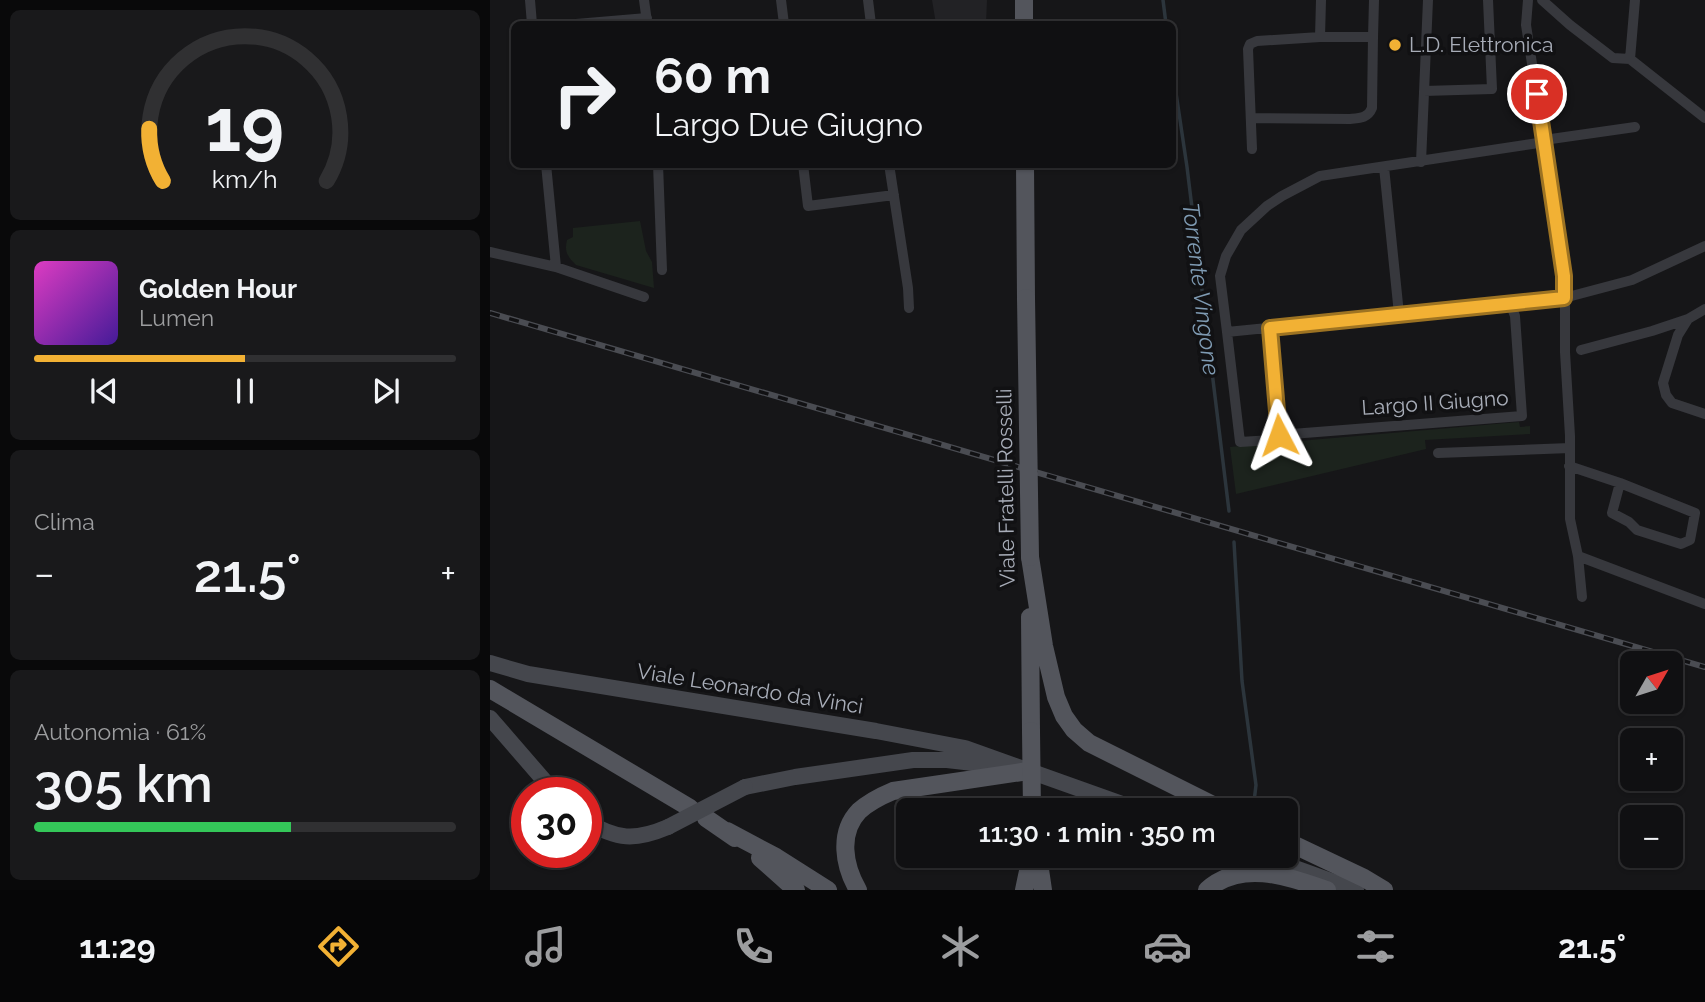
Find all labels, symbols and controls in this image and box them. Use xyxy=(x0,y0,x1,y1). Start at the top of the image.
place label: L.D. Elettronica xyxy=(1409,32,1553,57)
marker: L.D. Elettronica xyxy=(1387,37,1403,53)
text: 60 m xyxy=(654,47,771,104)
icon: right xyxy=(539,49,630,140)
pin xyxy=(1507,64,1567,124)
icon: arrive xyxy=(1518,75,1556,113)
text: 19 xyxy=(206,83,284,168)
text: Largo Due Giugno xyxy=(654,106,923,143)
text: km/h xyxy=(212,164,278,194)
water label: Torrente Vingone xyxy=(1178,201,1225,377)
text: Golden Hour xyxy=(139,274,297,304)
text: Lumen xyxy=(139,304,214,331)
icon: previous xyxy=(85,372,123,410)
icon: pause xyxy=(226,372,264,410)
icon: next xyxy=(367,372,405,410)
street label: Largo II Giugno xyxy=(1361,385,1509,420)
street label: Viale Fratelli Rosselli xyxy=(991,388,1020,588)
position arrow xyxy=(1242,398,1316,472)
text: Clima xyxy=(34,508,95,535)
text: 21.5° xyxy=(194,543,301,604)
text: − xyxy=(34,551,54,596)
text: + xyxy=(440,551,456,596)
north arrow xyxy=(1620,651,1684,714)
map controls xyxy=(1620,651,1683,868)
street label: Viale Leonardo da Vinci xyxy=(635,658,865,719)
text: Autonomia · 61% xyxy=(34,718,206,745)
button: + xyxy=(1620,728,1683,791)
text: 305 km xyxy=(34,753,213,814)
speed limit sign: 30 xyxy=(511,777,602,868)
button: − xyxy=(1620,805,1683,868)
text: 11:30 · 1 min · 350 m xyxy=(979,818,1215,848)
icon: directions xyxy=(314,922,363,971)
icon: music xyxy=(521,922,570,971)
icon: phone xyxy=(729,922,778,971)
icon: climate xyxy=(936,922,985,971)
icon: car xyxy=(1143,922,1192,971)
icon: filters xyxy=(1351,922,1400,971)
text: 11:29 xyxy=(79,928,156,965)
text: 21.5° xyxy=(1558,928,1626,965)

